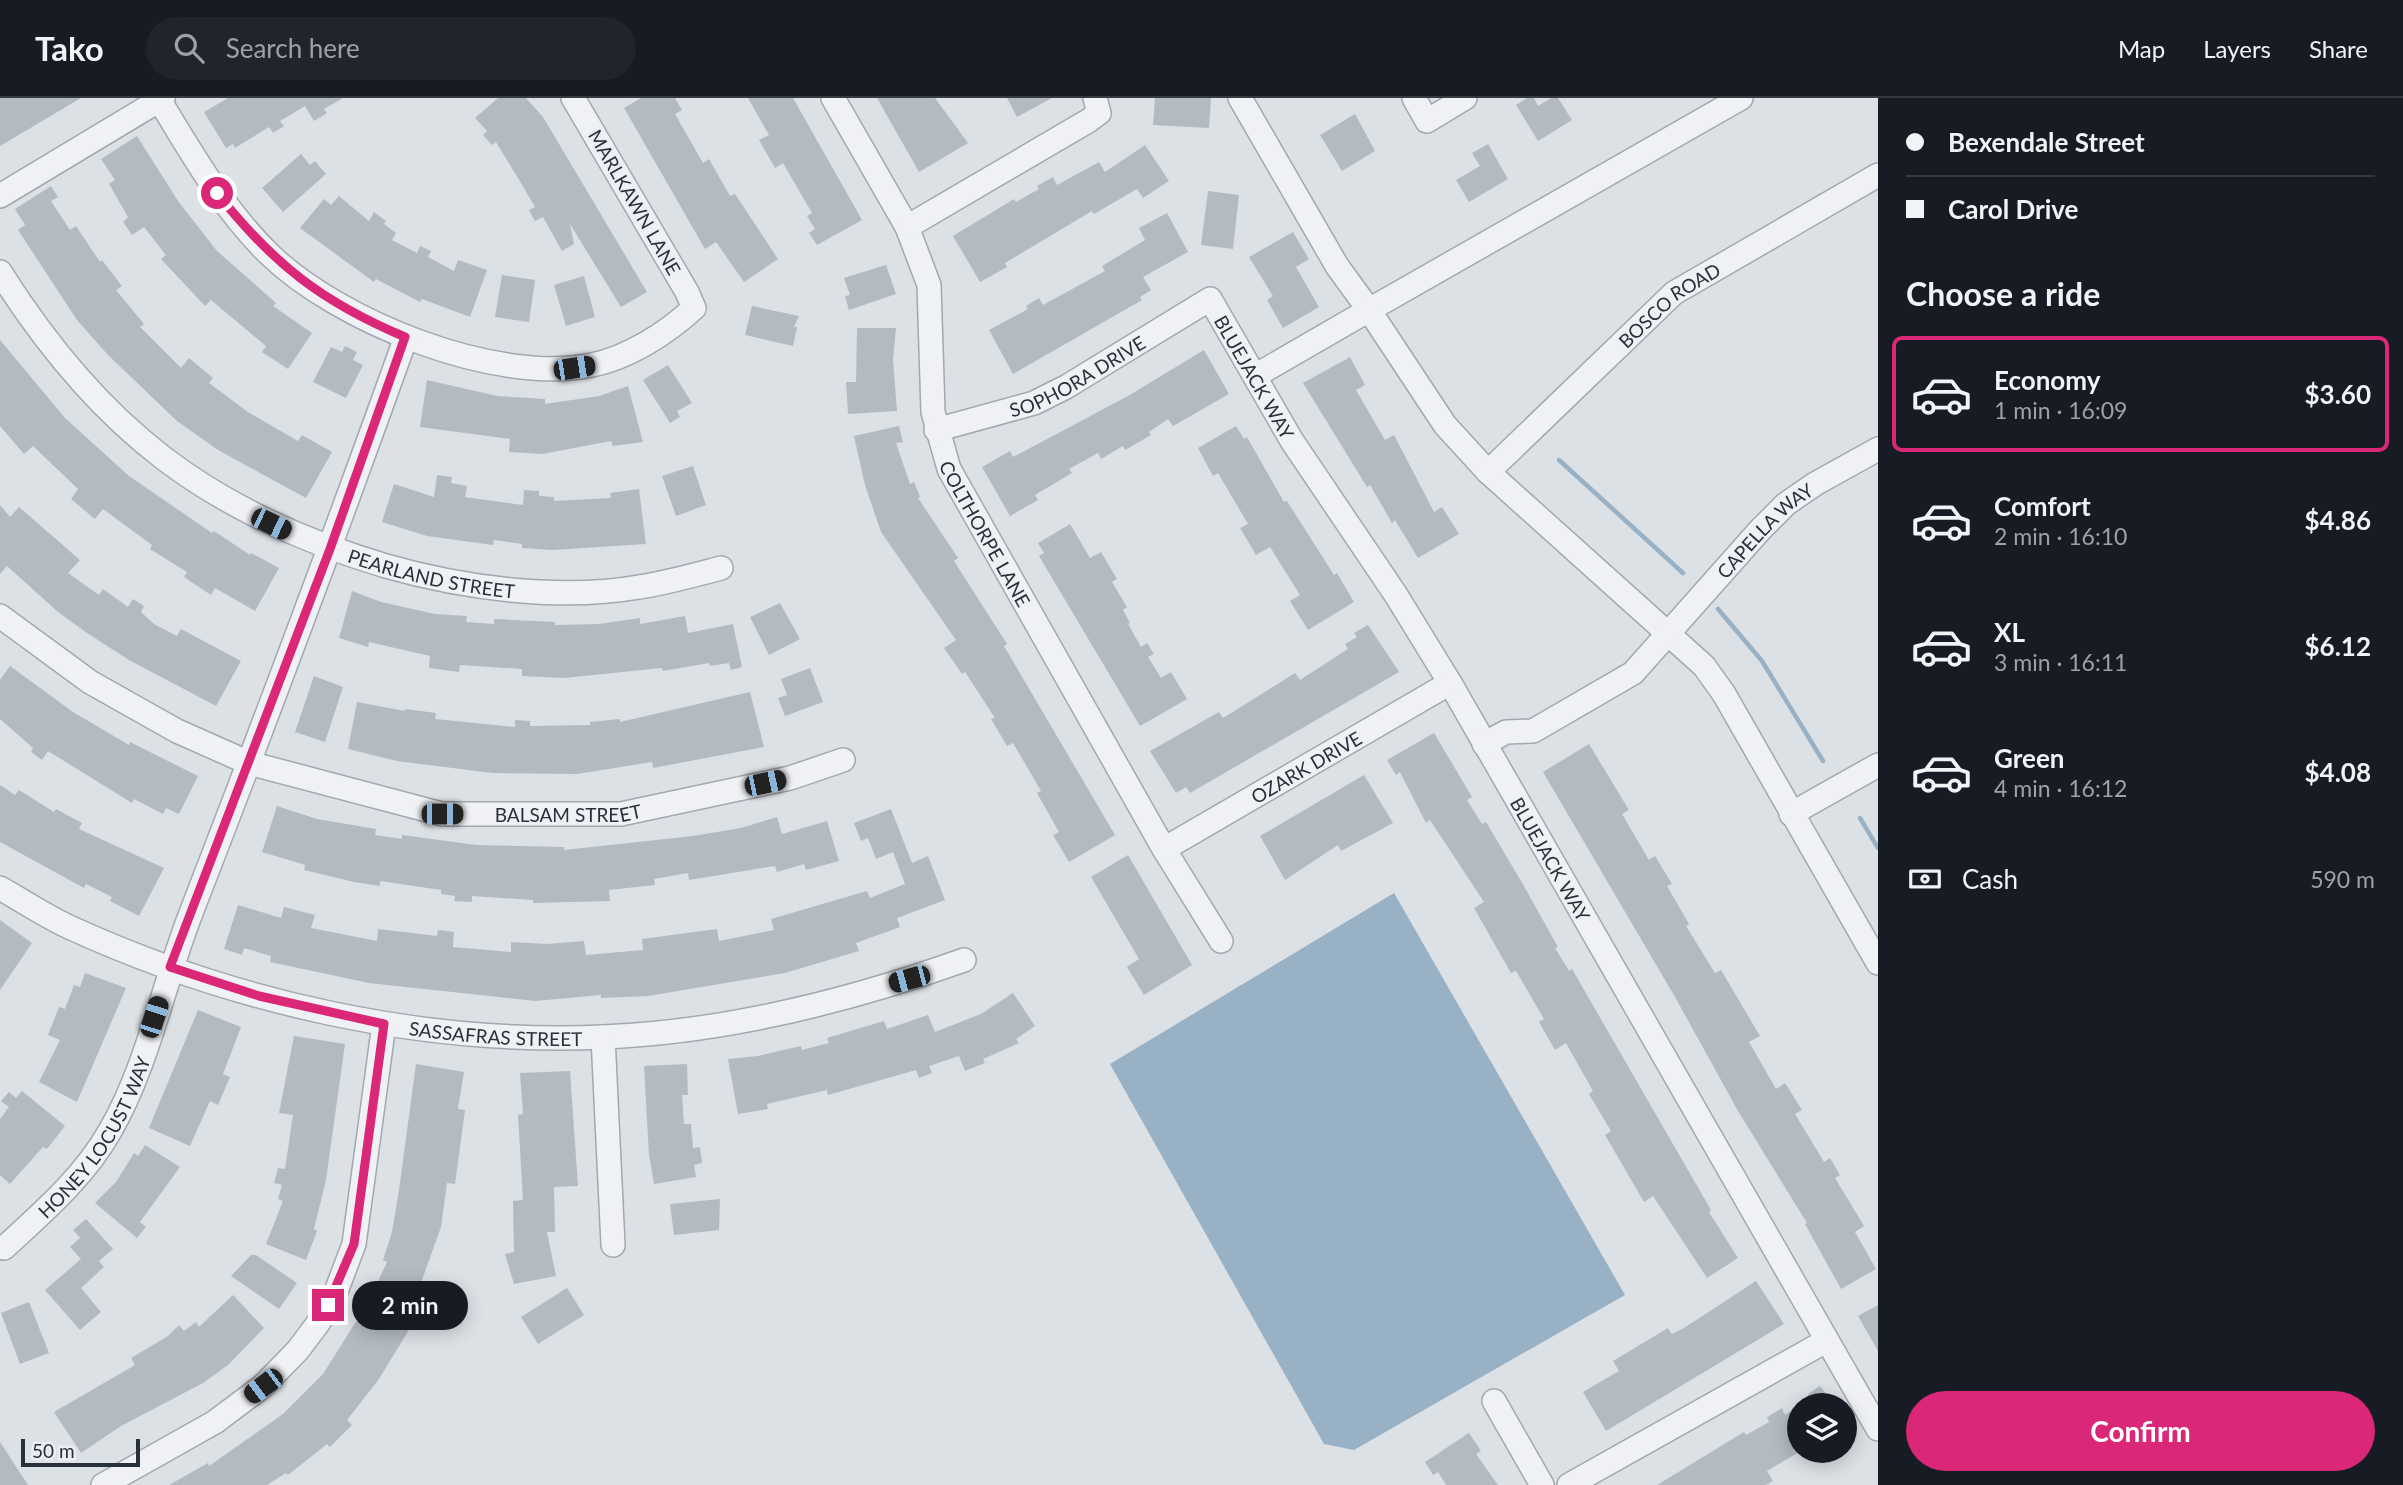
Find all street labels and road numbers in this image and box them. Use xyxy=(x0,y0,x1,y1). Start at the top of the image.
street label: MARLKAWN LANE xyxy=(584,125,686,279)
street label: BOSCO ROAD xyxy=(1613,257,1724,352)
street label: BLUEJACK WAY xyxy=(1210,311,1300,443)
street label: SOPHORA DRIVE xyxy=(1007,330,1149,421)
street label: COLTHORPE LANE xyxy=(936,458,1036,610)
street label: CAPELLA WAY xyxy=(1711,478,1817,583)
street label: PEARLAND STREET xyxy=(345,543,516,602)
street label: OZARK DRIVE xyxy=(1246,726,1365,808)
street label: BLUEJACK WAY xyxy=(1506,793,1596,925)
street label: BALSAM STREET xyxy=(495,798,644,826)
street label: SASSAFRAS STREET xyxy=(408,1016,583,1049)
street label: HONEY LOCUST WAY xyxy=(33,1053,154,1222)

